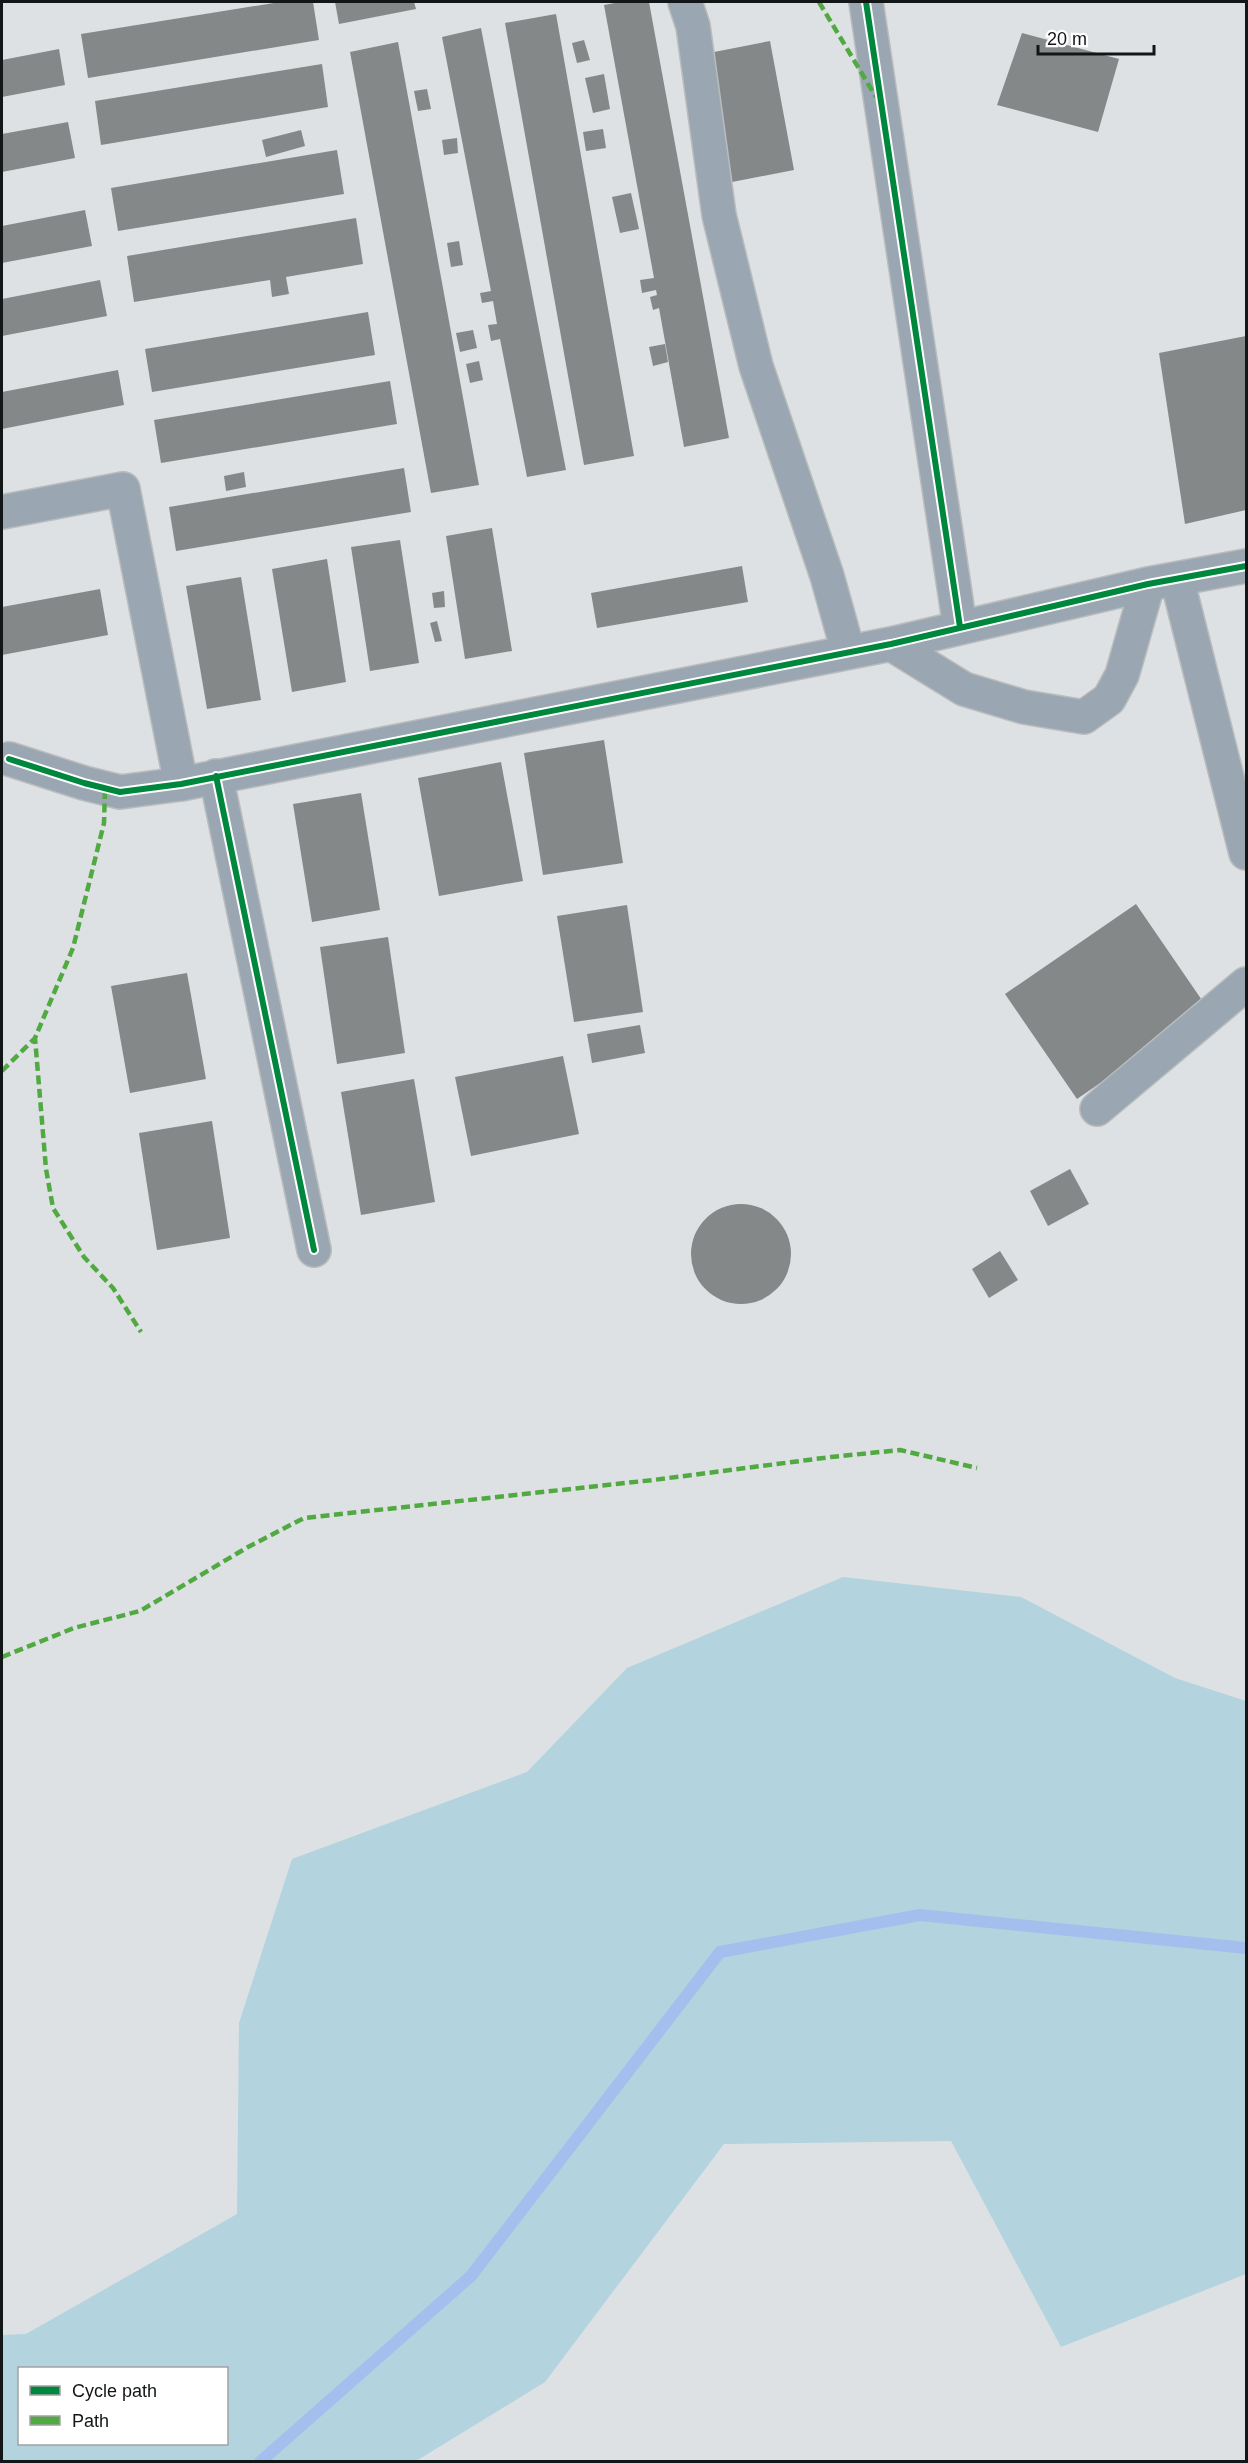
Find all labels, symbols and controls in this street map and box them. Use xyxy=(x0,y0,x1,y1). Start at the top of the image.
scale bar xyxy=(1038,18,1154,56)
text: 20 m xyxy=(1047,29,1087,49)
legend xyxy=(18,2367,228,2445)
text: Cycle path xyxy=(72,2381,157,2401)
text: Path xyxy=(72,2411,109,2431)

